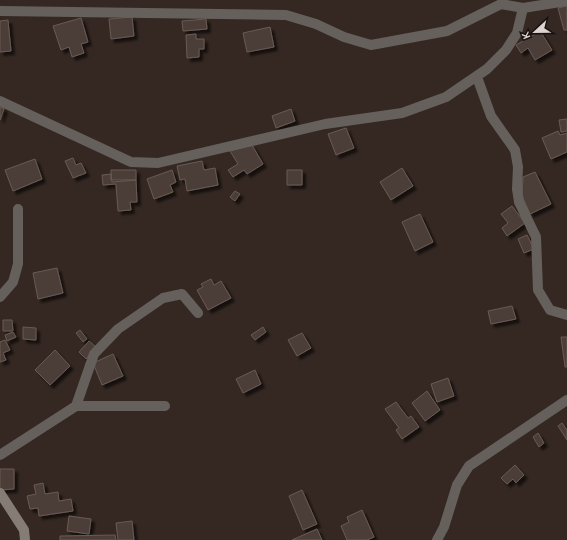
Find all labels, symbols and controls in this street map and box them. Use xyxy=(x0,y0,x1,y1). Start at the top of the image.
north arrow xyxy=(515,12,555,52)
text: K xyxy=(519,29,534,41)

